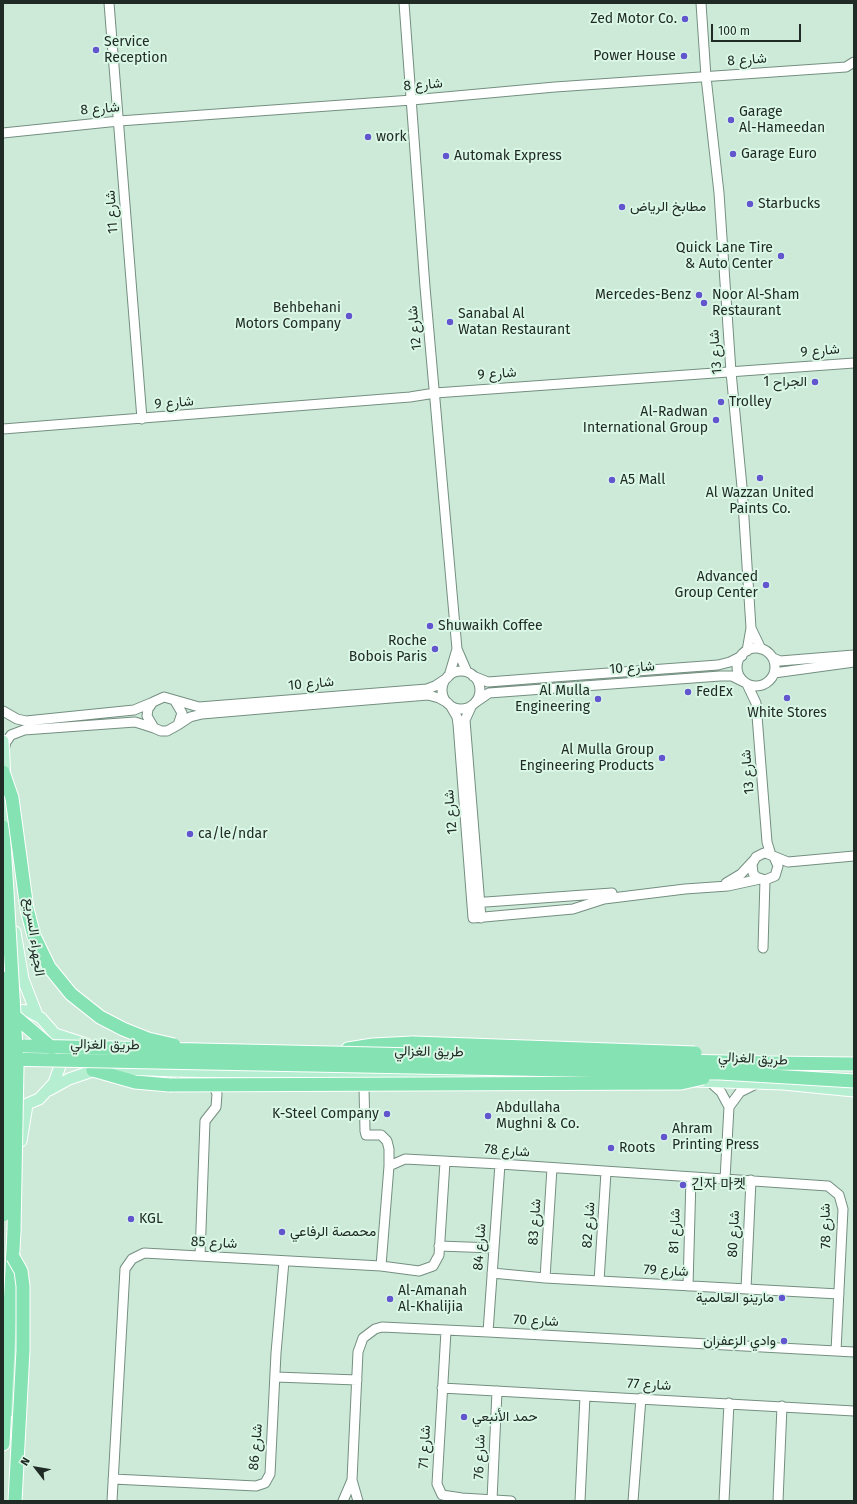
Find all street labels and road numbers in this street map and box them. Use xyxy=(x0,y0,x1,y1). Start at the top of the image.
street label: شارع 8 xyxy=(727,50,767,70)
street label: شارع 8 xyxy=(403,75,443,95)
street label: شارع 8 xyxy=(80,99,120,119)
street label: شارع 11 xyxy=(102,190,122,234)
street label: شارع 12 xyxy=(404,305,426,351)
street label: شارع 13 xyxy=(706,329,726,375)
street label: شارع 9 xyxy=(800,341,840,361)
street label: شارع 9 xyxy=(477,364,517,384)
street label: شارع 9 xyxy=(154,393,194,413)
street label: شارع 10 xyxy=(609,658,655,678)
street label: شارع 10 xyxy=(287,674,335,694)
street label: شارع 13 xyxy=(738,749,758,795)
street label: شارع 12 xyxy=(441,789,461,835)
street label: الجهراء السريع xyxy=(20,897,48,977)
street label: طريق الغزالي xyxy=(70,1036,140,1054)
street label: طريق الغزالي xyxy=(394,1043,464,1061)
street label: طريق الغزالي xyxy=(718,1049,788,1069)
street label: شارع 78 xyxy=(484,1141,530,1161)
street label: شارع 83 xyxy=(525,1198,545,1246)
street label: شارع 82 xyxy=(579,1201,599,1249)
street label: شارع 78 xyxy=(817,1203,835,1249)
street label: شارع 81 xyxy=(666,1208,684,1254)
street label: شارع 80 xyxy=(724,1210,744,1258)
street label: شارع 84 xyxy=(470,1223,490,1271)
street label: شارع 85 xyxy=(190,1233,238,1253)
street label: شارع 79 xyxy=(643,1261,689,1281)
street label: شارع 70 xyxy=(513,1311,559,1331)
street label: شارع 77 xyxy=(626,1375,672,1395)
street label: شارع 86 xyxy=(246,1423,266,1471)
street label: شارع 71 xyxy=(415,1425,435,1469)
street label: شارع 76 xyxy=(471,1434,489,1480)

